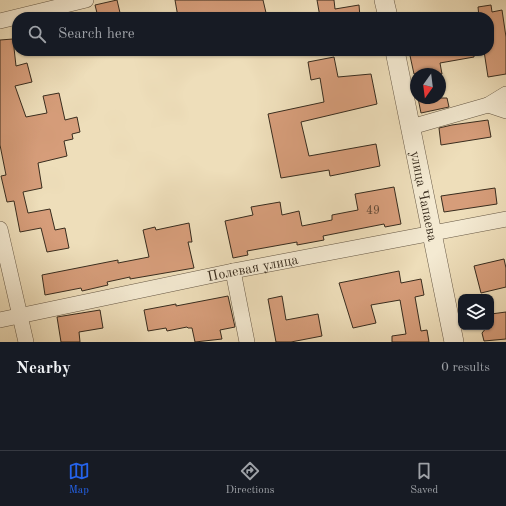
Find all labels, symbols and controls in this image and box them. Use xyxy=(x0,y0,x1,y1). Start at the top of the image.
search box xyxy=(12,12,494,56)
icon: search xyxy=(26,23,48,45)
text: Search here xyxy=(58,27,135,42)
north arrow xyxy=(410,68,446,104)
street label: улица Чапаева xyxy=(407,150,439,243)
house number: 49 xyxy=(366,205,380,217)
street label: Полевая улица xyxy=(206,253,299,284)
map controls xyxy=(458,294,494,330)
button: layers xyxy=(458,294,494,330)
text: Nearby xyxy=(16,360,71,377)
text: 0 results xyxy=(441,361,490,374)
tab: Map xyxy=(68,460,90,498)
tab: Directions xyxy=(226,460,274,498)
tab: Saved xyxy=(410,460,438,498)

